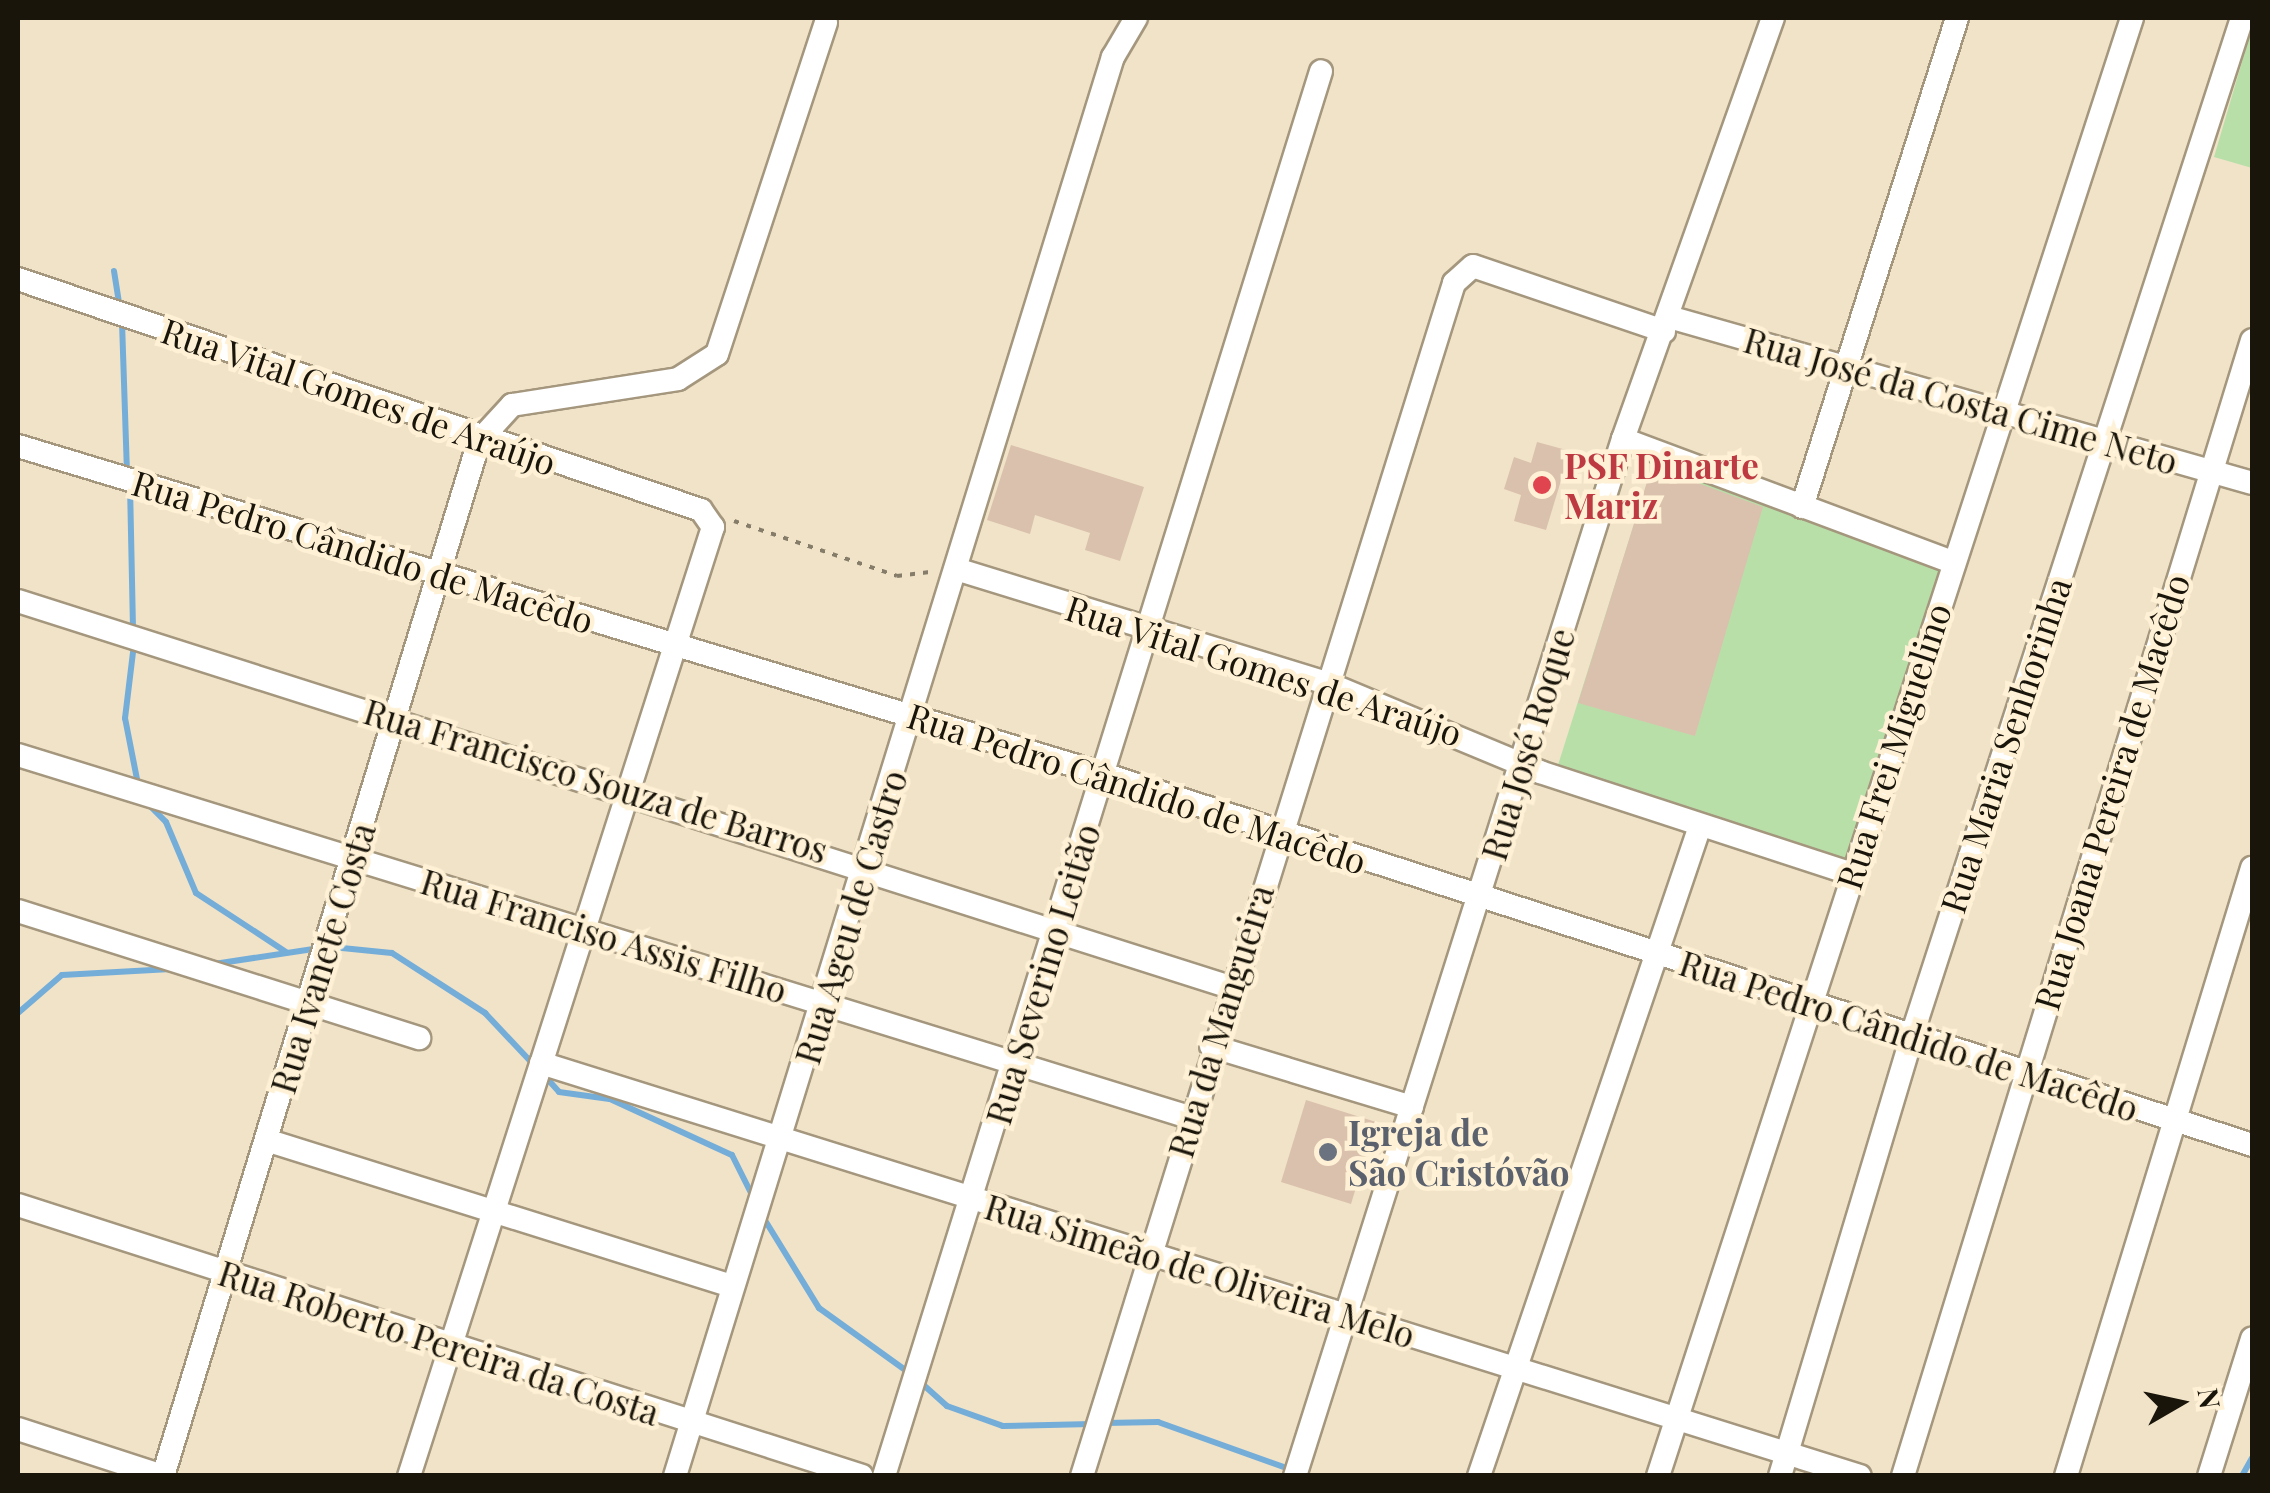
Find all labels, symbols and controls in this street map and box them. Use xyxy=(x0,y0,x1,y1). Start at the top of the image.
street label: Rua Vital Gomes de Araújo xyxy=(155,308,563,484)
street label: Rua José da Costa Cime Neto xyxy=(1739,318,2183,482)
place label: PSF Dinarte Mariz xyxy=(1564,444,1760,526)
street label: Rua Pedro Cândido de Macêdo xyxy=(127,461,599,641)
marker: PSF Dinarte Mariz xyxy=(1529,472,1555,498)
street label: Rua Joana Pereira de Macêdo xyxy=(2024,568,2198,1016)
street label: Rua Maria Senhorinha xyxy=(1931,572,2079,918)
street label: Rua Vital Gomes de Araújo xyxy=(1059,586,1469,754)
street label: Rua Frei Miguelino xyxy=(1827,598,1959,894)
street label: Rua José Roque xyxy=(1472,623,1582,865)
street label: Rua Francisco Souza de Barros xyxy=(359,689,833,871)
street label: Rua Pedro Cândido de Macêdo xyxy=(902,694,1372,882)
street label: Rua Ageu de Castro xyxy=(785,764,915,1070)
street label: Rua Ivanete Costa xyxy=(261,817,383,1099)
street label: Rua Severino Leitão xyxy=(976,819,1108,1129)
street label: Rua Franciso Assis Filho xyxy=(415,859,793,1011)
street label: Rua da Mangueira xyxy=(1158,879,1282,1163)
street label: Rua Pedro Cândido de Macêdo xyxy=(1674,941,2144,1129)
place label: Igreja de São Cristóvão xyxy=(1348,1111,1570,1193)
marker: Igreja de São Cristóvão xyxy=(1317,1141,1339,1163)
street label: Rua Simeão de Oliveira Melo xyxy=(980,1184,1420,1356)
street label: Rua Roberto Pereira da Costa xyxy=(213,1251,665,1433)
north arrow xyxy=(2130,1353,2230,1453)
text: N xyxy=(2190,1385,2230,1411)

